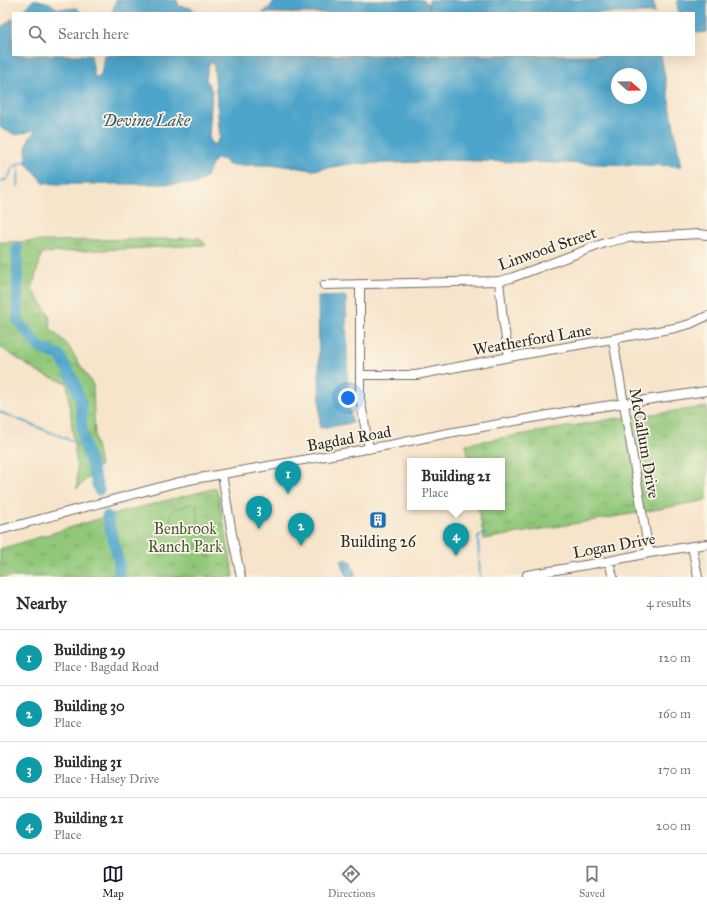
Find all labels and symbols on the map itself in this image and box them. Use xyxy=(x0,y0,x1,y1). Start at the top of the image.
north arrow xyxy=(611,68,647,104)
water label: Devine Lake xyxy=(102,110,191,131)
street label: Linwood Street xyxy=(496,223,599,274)
street label: Weatherford Lane xyxy=(471,320,593,359)
street label: McCallum Drive xyxy=(625,386,664,500)
your location xyxy=(338,388,358,408)
street label: Bagdad Road xyxy=(306,422,393,456)
pin: 1 xyxy=(275,461,301,494)
pin: 3 xyxy=(246,496,272,529)
building icon: Building 26 xyxy=(368,510,388,530)
pin: 2 xyxy=(288,513,314,546)
park label: Benbrook Ranch Park xyxy=(148,519,223,556)
pin: 4 xyxy=(443,523,469,556)
street label: Logan Drive xyxy=(571,529,657,563)
place label: Building 26 xyxy=(340,532,417,552)

